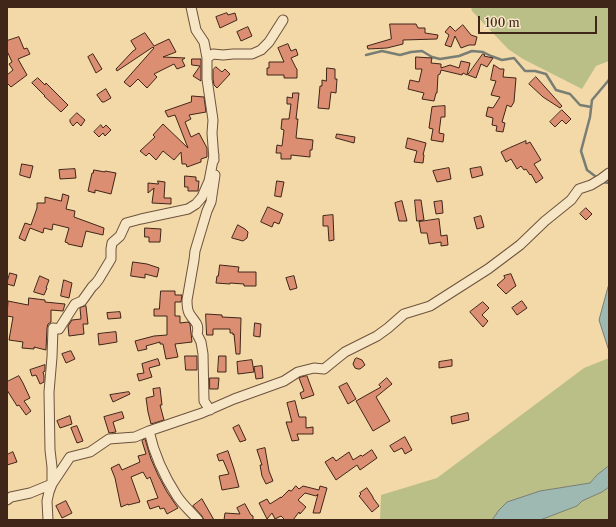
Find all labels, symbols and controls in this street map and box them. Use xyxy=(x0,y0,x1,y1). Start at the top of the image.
scale bar xyxy=(480,8,599,34)
text: 100 m xyxy=(485,15,520,30)

